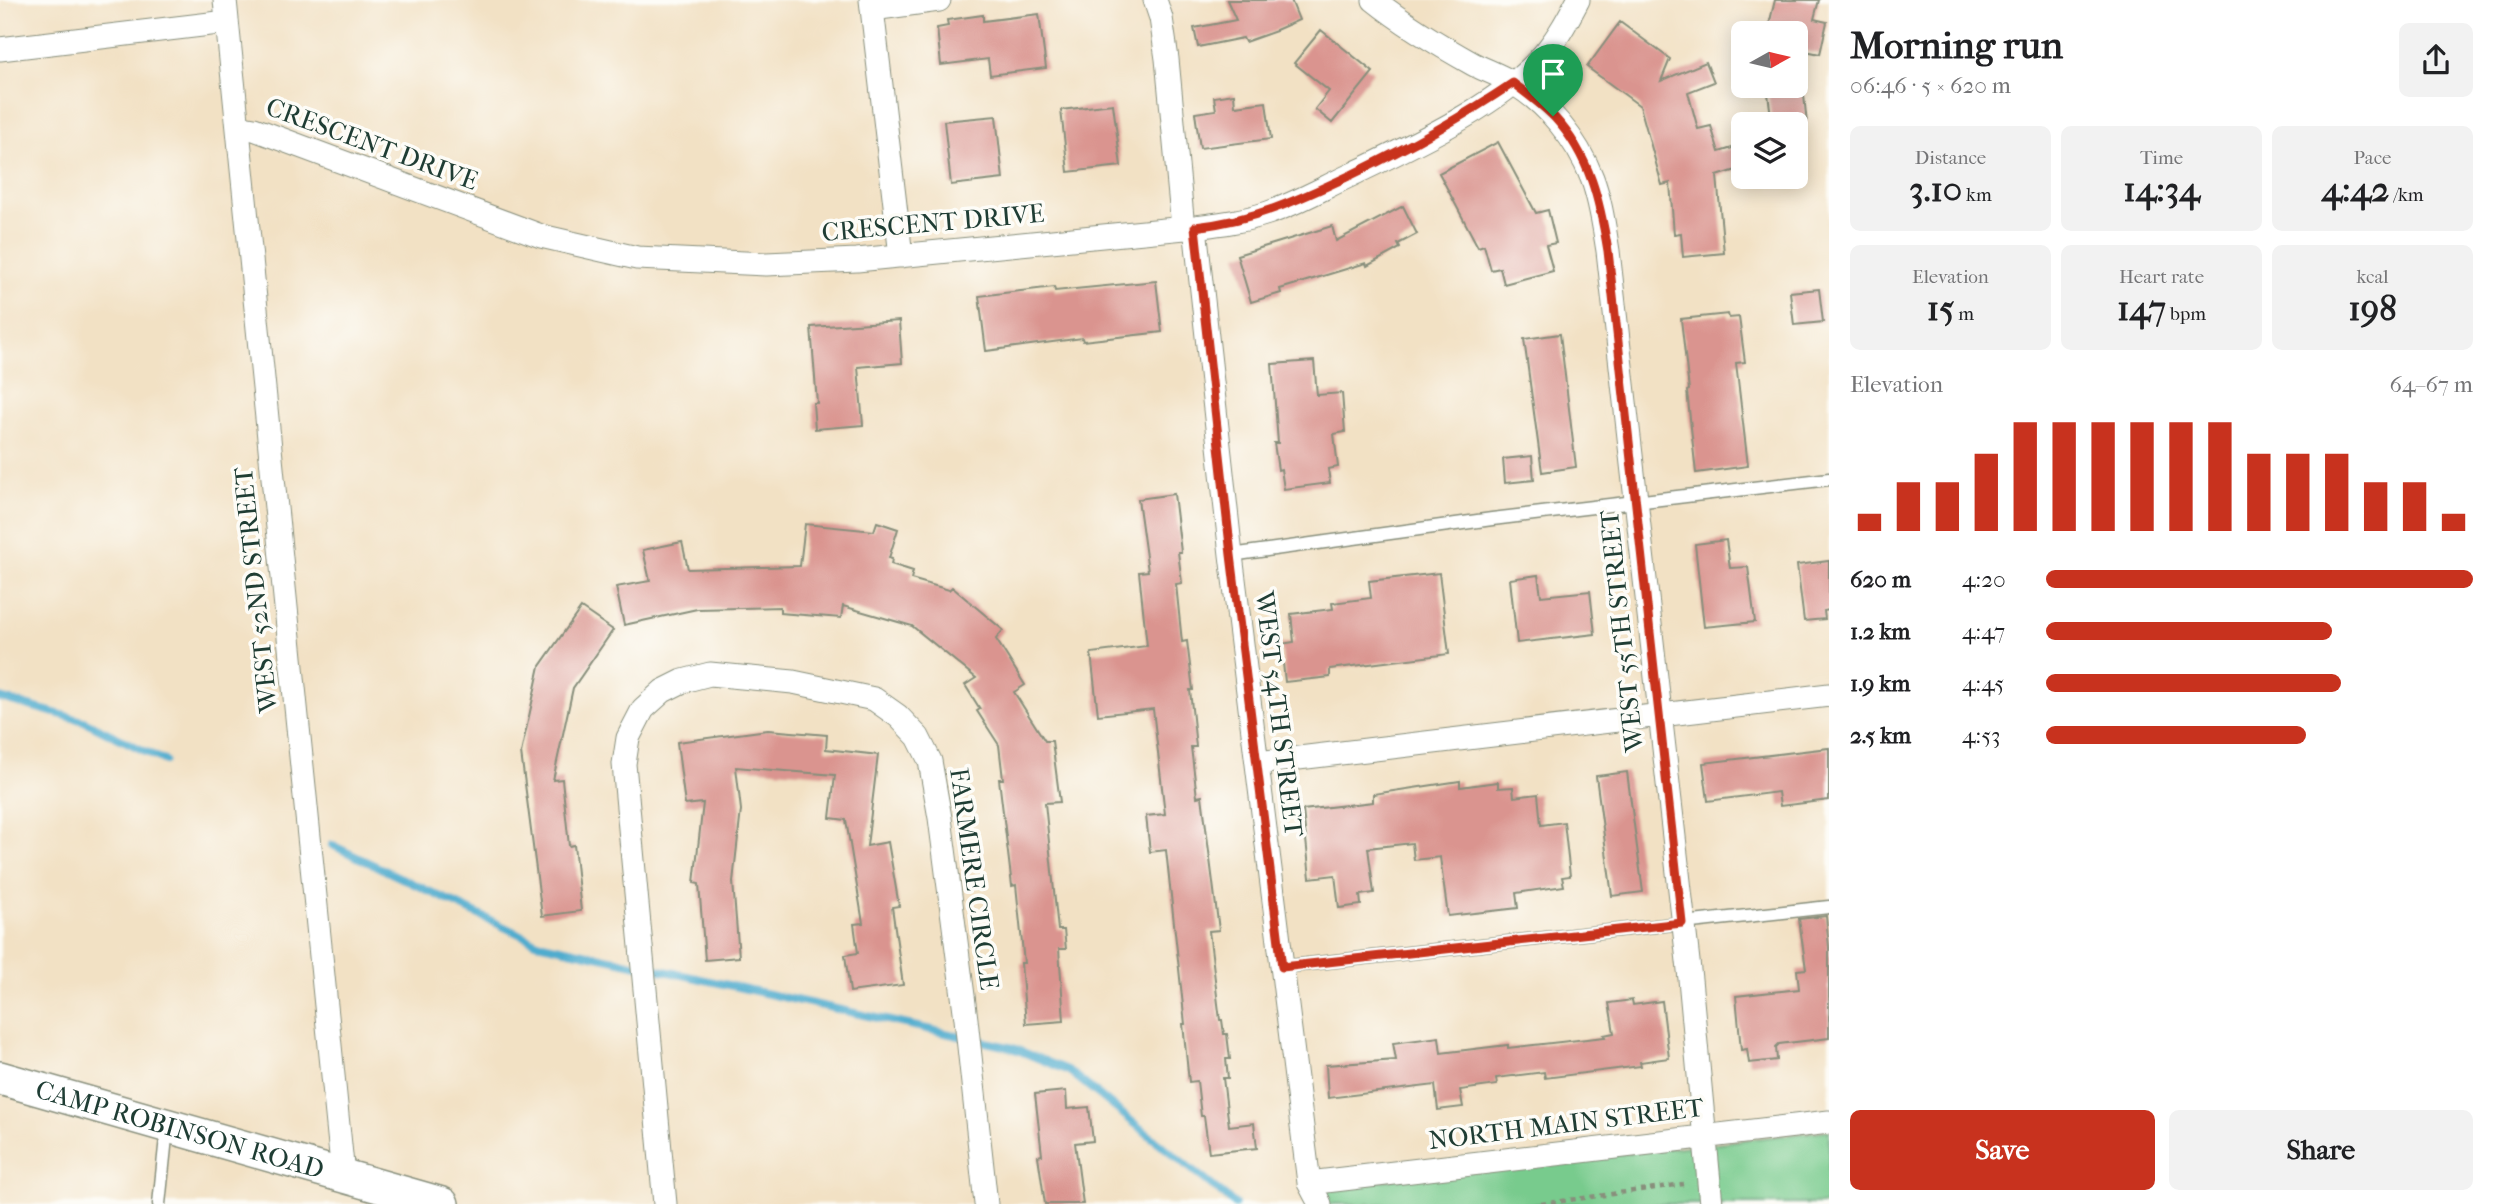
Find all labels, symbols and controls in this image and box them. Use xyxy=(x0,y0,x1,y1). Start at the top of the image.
north arrow xyxy=(1731,21,1808,98)
map controls xyxy=(1731,21,1808,189)
text: Morning run xyxy=(1850,23,2063,68)
button: share xyxy=(2399,23,2473,97)
pin xyxy=(1523,44,1583,116)
icon: arrive xyxy=(1534,55,1572,93)
text: 06:46 · 5 × 620 m xyxy=(1850,72,2011,99)
street label: CRESCENT DRIVE xyxy=(262,91,482,197)
button: layers xyxy=(1731,112,1808,189)
text: Distance xyxy=(1915,147,1986,169)
text: Time xyxy=(2140,147,2183,169)
text: Pace xyxy=(2354,147,2391,169)
text: 3.10 xyxy=(1909,169,1962,210)
text: 14:34 xyxy=(2123,169,2200,210)
text: 4:42 xyxy=(2321,169,2389,210)
text: km xyxy=(1962,184,1992,206)
text: /km xyxy=(2389,184,2424,206)
street label: CRESCENT DRIVE xyxy=(820,198,1046,248)
text: Elevation xyxy=(1912,266,1989,288)
text: Heart rate xyxy=(2119,266,2204,288)
text: kcal xyxy=(2357,266,2388,288)
text: 15 xyxy=(1927,288,1954,329)
text: 147 xyxy=(2117,288,2166,329)
text: 198 xyxy=(2348,288,2397,329)
text: m xyxy=(1954,303,1974,325)
text: bpm xyxy=(2166,303,2206,325)
text: Elevation xyxy=(1850,371,1943,398)
text: 64–67 m xyxy=(2390,371,2473,398)
street label: WEST 52ND STREET xyxy=(228,465,284,715)
street label: WEST 55TH STREET xyxy=(1594,508,1650,754)
text: 620 m xyxy=(1850,566,1911,593)
text: 4:20 xyxy=(1962,566,2006,593)
street label: WEST 54TH STREET xyxy=(1248,588,1310,839)
text: 1.2 km xyxy=(1850,618,1910,645)
text: 4:47 xyxy=(1962,618,2005,645)
text: 1.9 km xyxy=(1850,670,1910,697)
text: 4:45 xyxy=(1962,670,2004,697)
text: 2.5 km xyxy=(1850,722,1911,749)
text: 4:53 xyxy=(1962,722,2001,749)
street label: FARMERE CIRCLE xyxy=(943,766,1005,992)
street label: CAMP ROBINSON ROAD xyxy=(32,1073,328,1185)
street label: NORTH MAIN STREET xyxy=(1427,1092,1706,1156)
button: Save xyxy=(1850,1110,2155,1190)
button: Share xyxy=(2169,1110,2473,1190)

